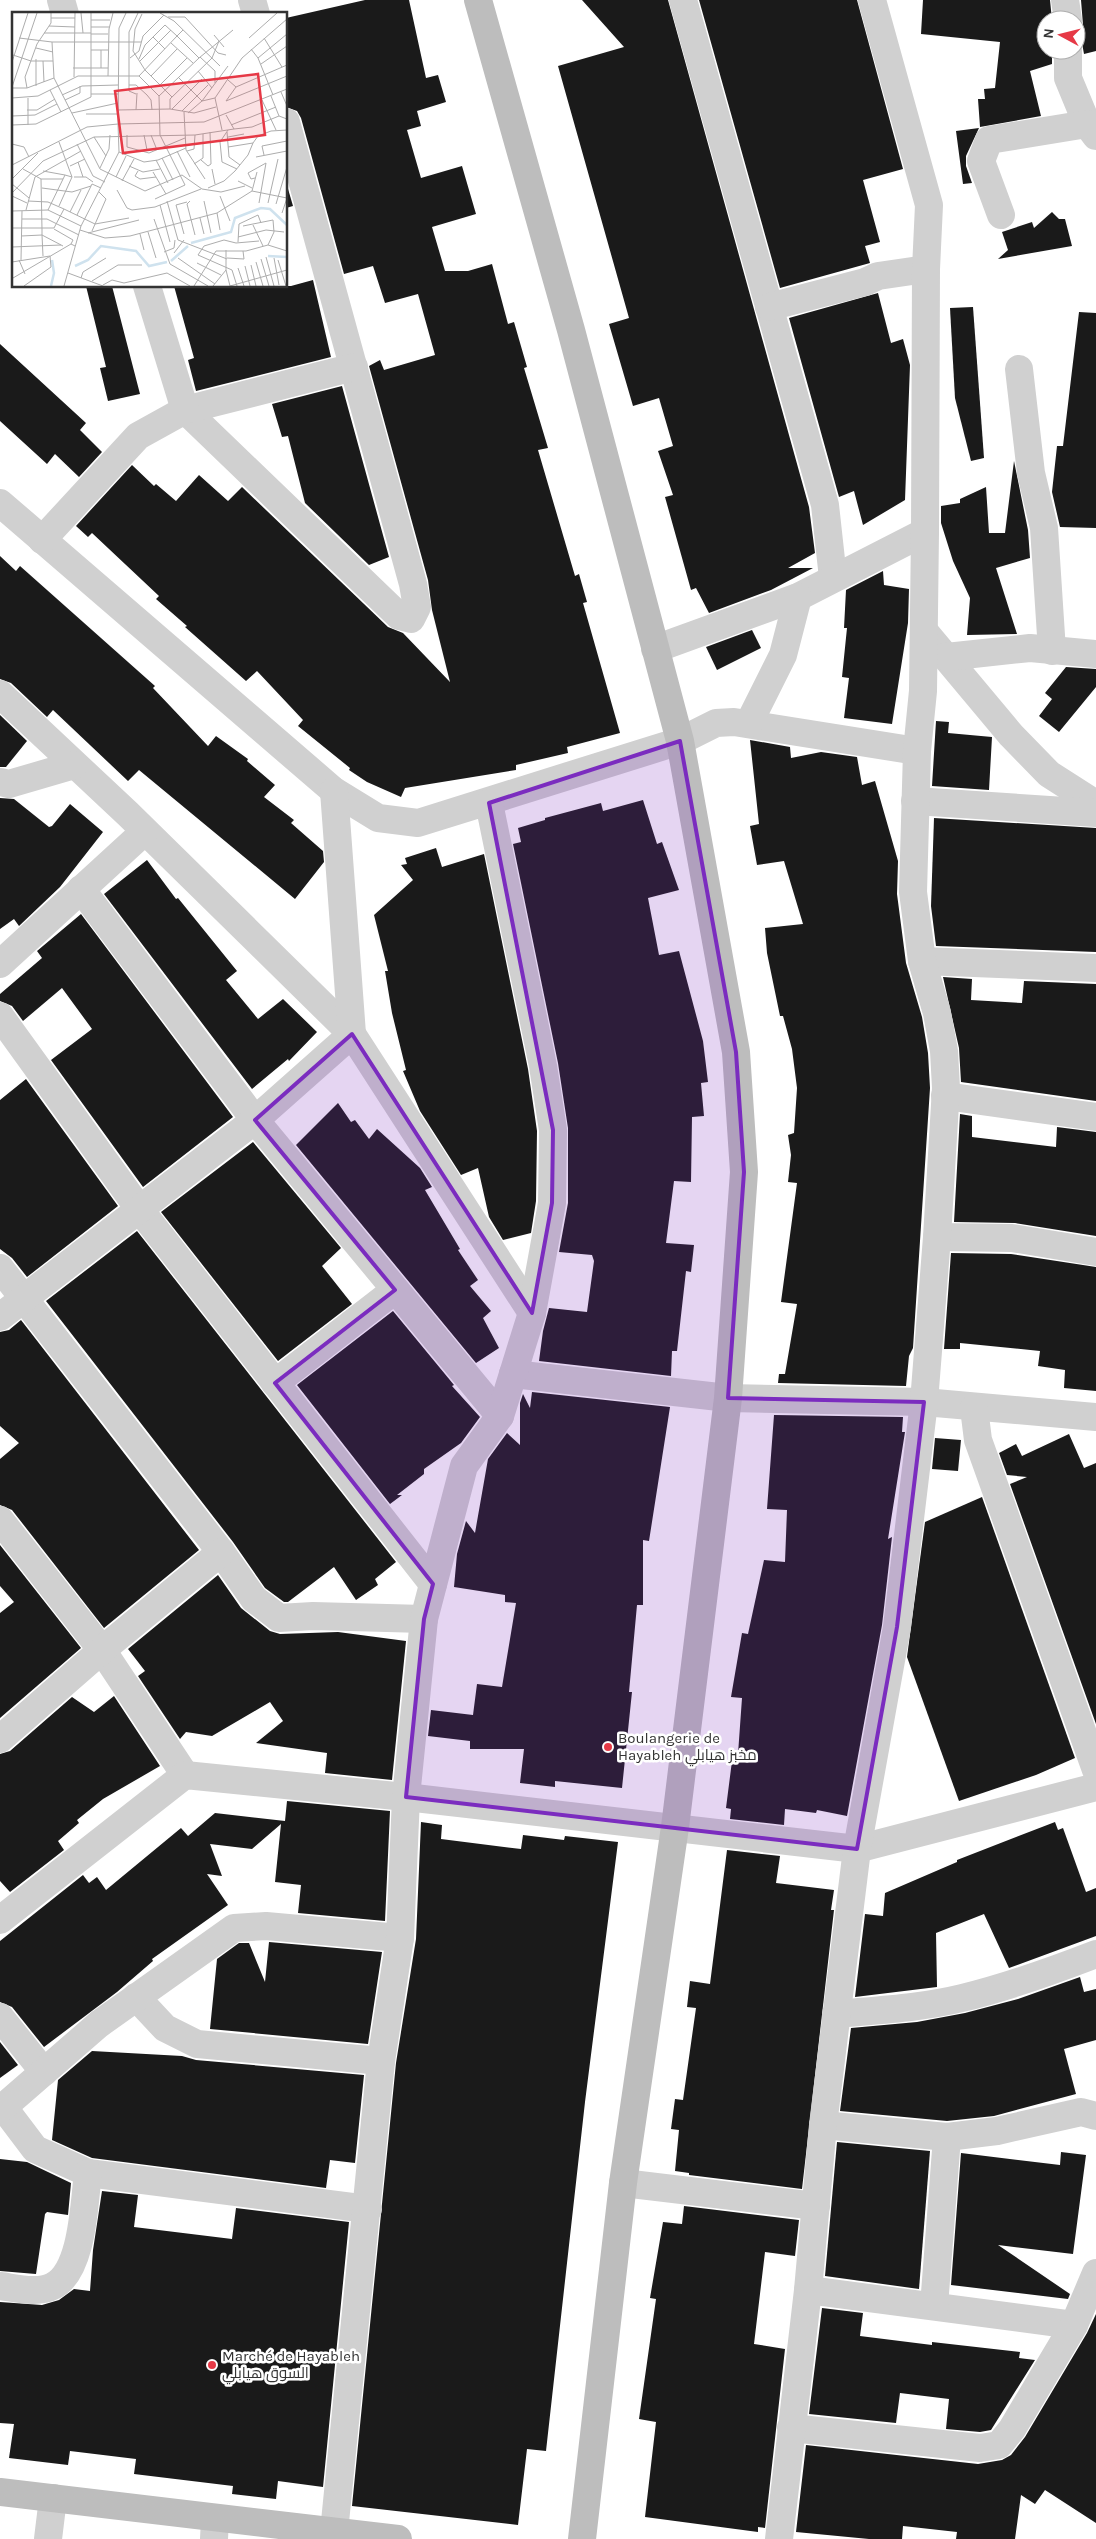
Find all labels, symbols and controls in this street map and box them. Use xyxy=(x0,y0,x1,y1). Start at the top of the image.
north arrow xyxy=(1036,10,1086,60)
inset map xyxy=(12,12,288,288)
text: N xyxy=(1040,27,1058,39)
place label: Boulangerie de Hayableh مخبز هيابلي xyxy=(618,1729,757,1767)
marker: Boulangerie de Hayableh مخبز هيابلي xyxy=(602,1741,614,1753)
place label: Marché de Hayableh السوق هيابلي xyxy=(222,2347,360,2385)
marker: Marché de Hayableh السوق هيابلي xyxy=(206,2359,218,2371)

